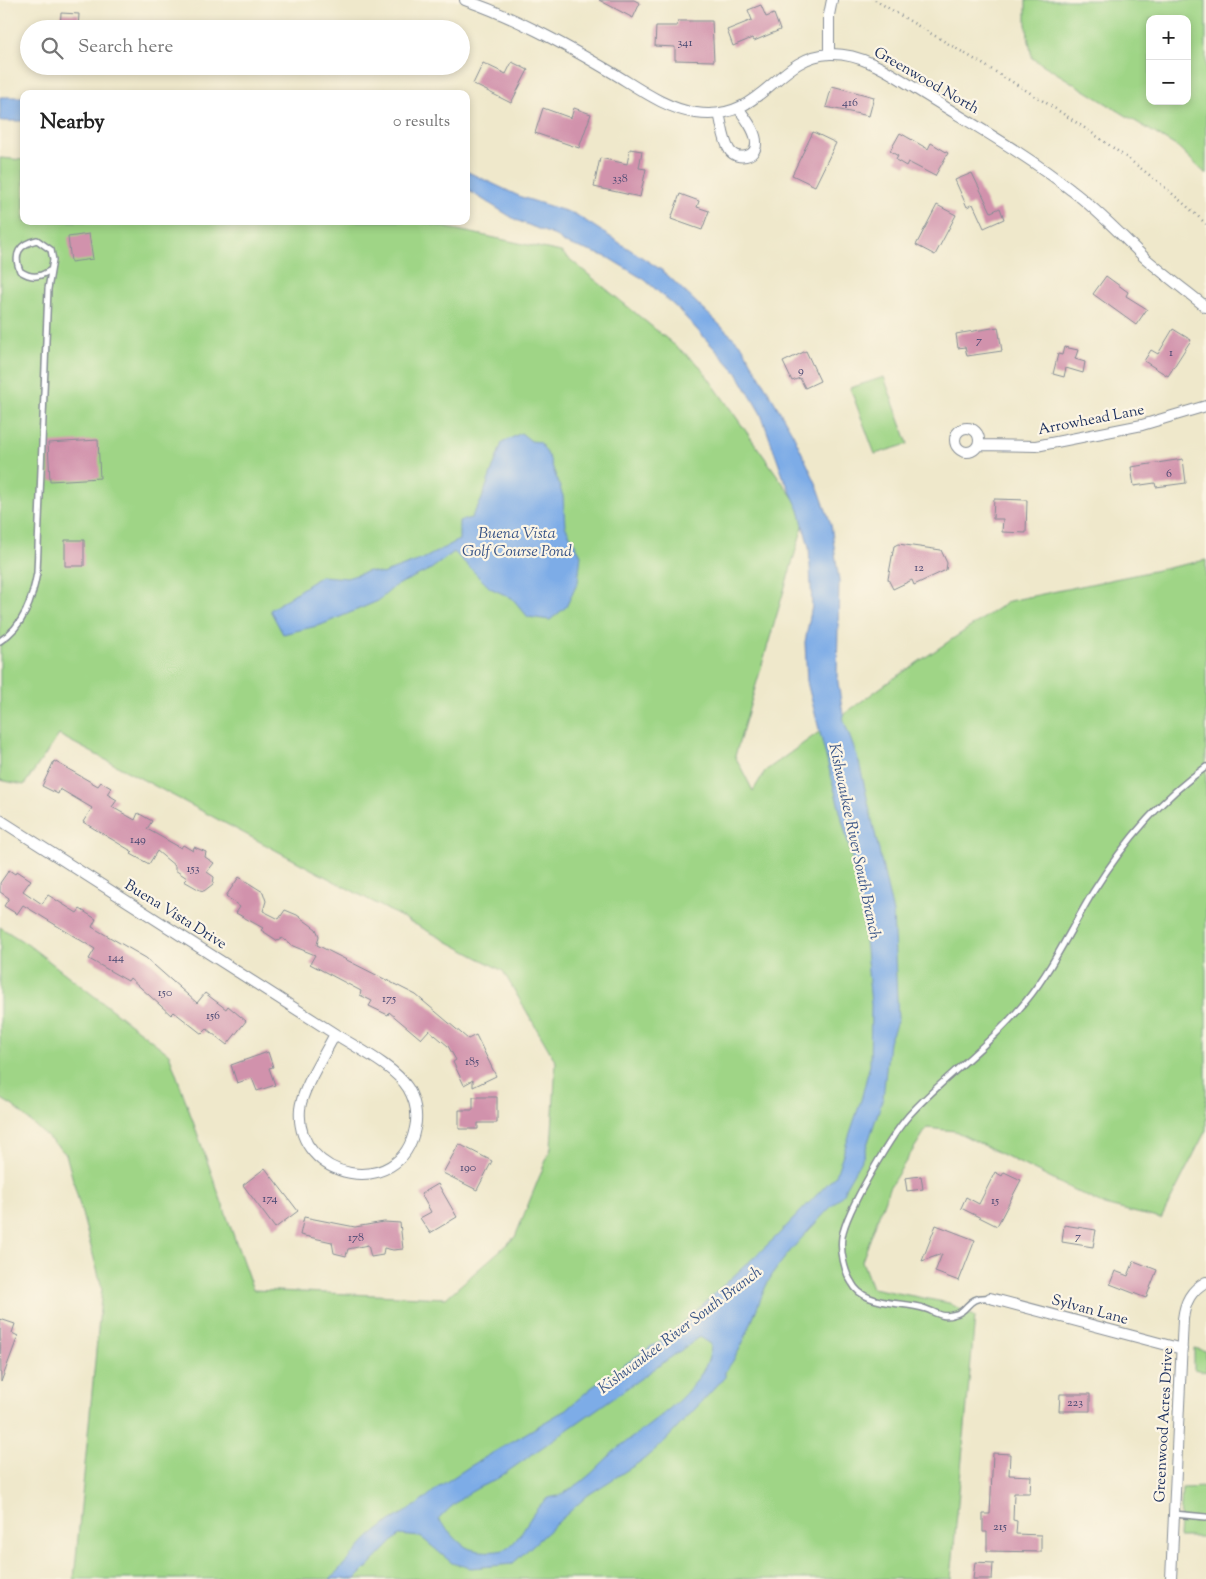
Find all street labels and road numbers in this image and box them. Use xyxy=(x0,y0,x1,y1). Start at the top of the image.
street label: Greenwood North xyxy=(870,43,983,120)
street label: Arrowhead Lane xyxy=(1036,400,1146,441)
street label: Buena Vista Drive xyxy=(120,875,230,955)
street label: Sylvan Lane xyxy=(1049,1290,1130,1331)
street label: Greenwood Acres Drive xyxy=(1150,1347,1179,1503)

